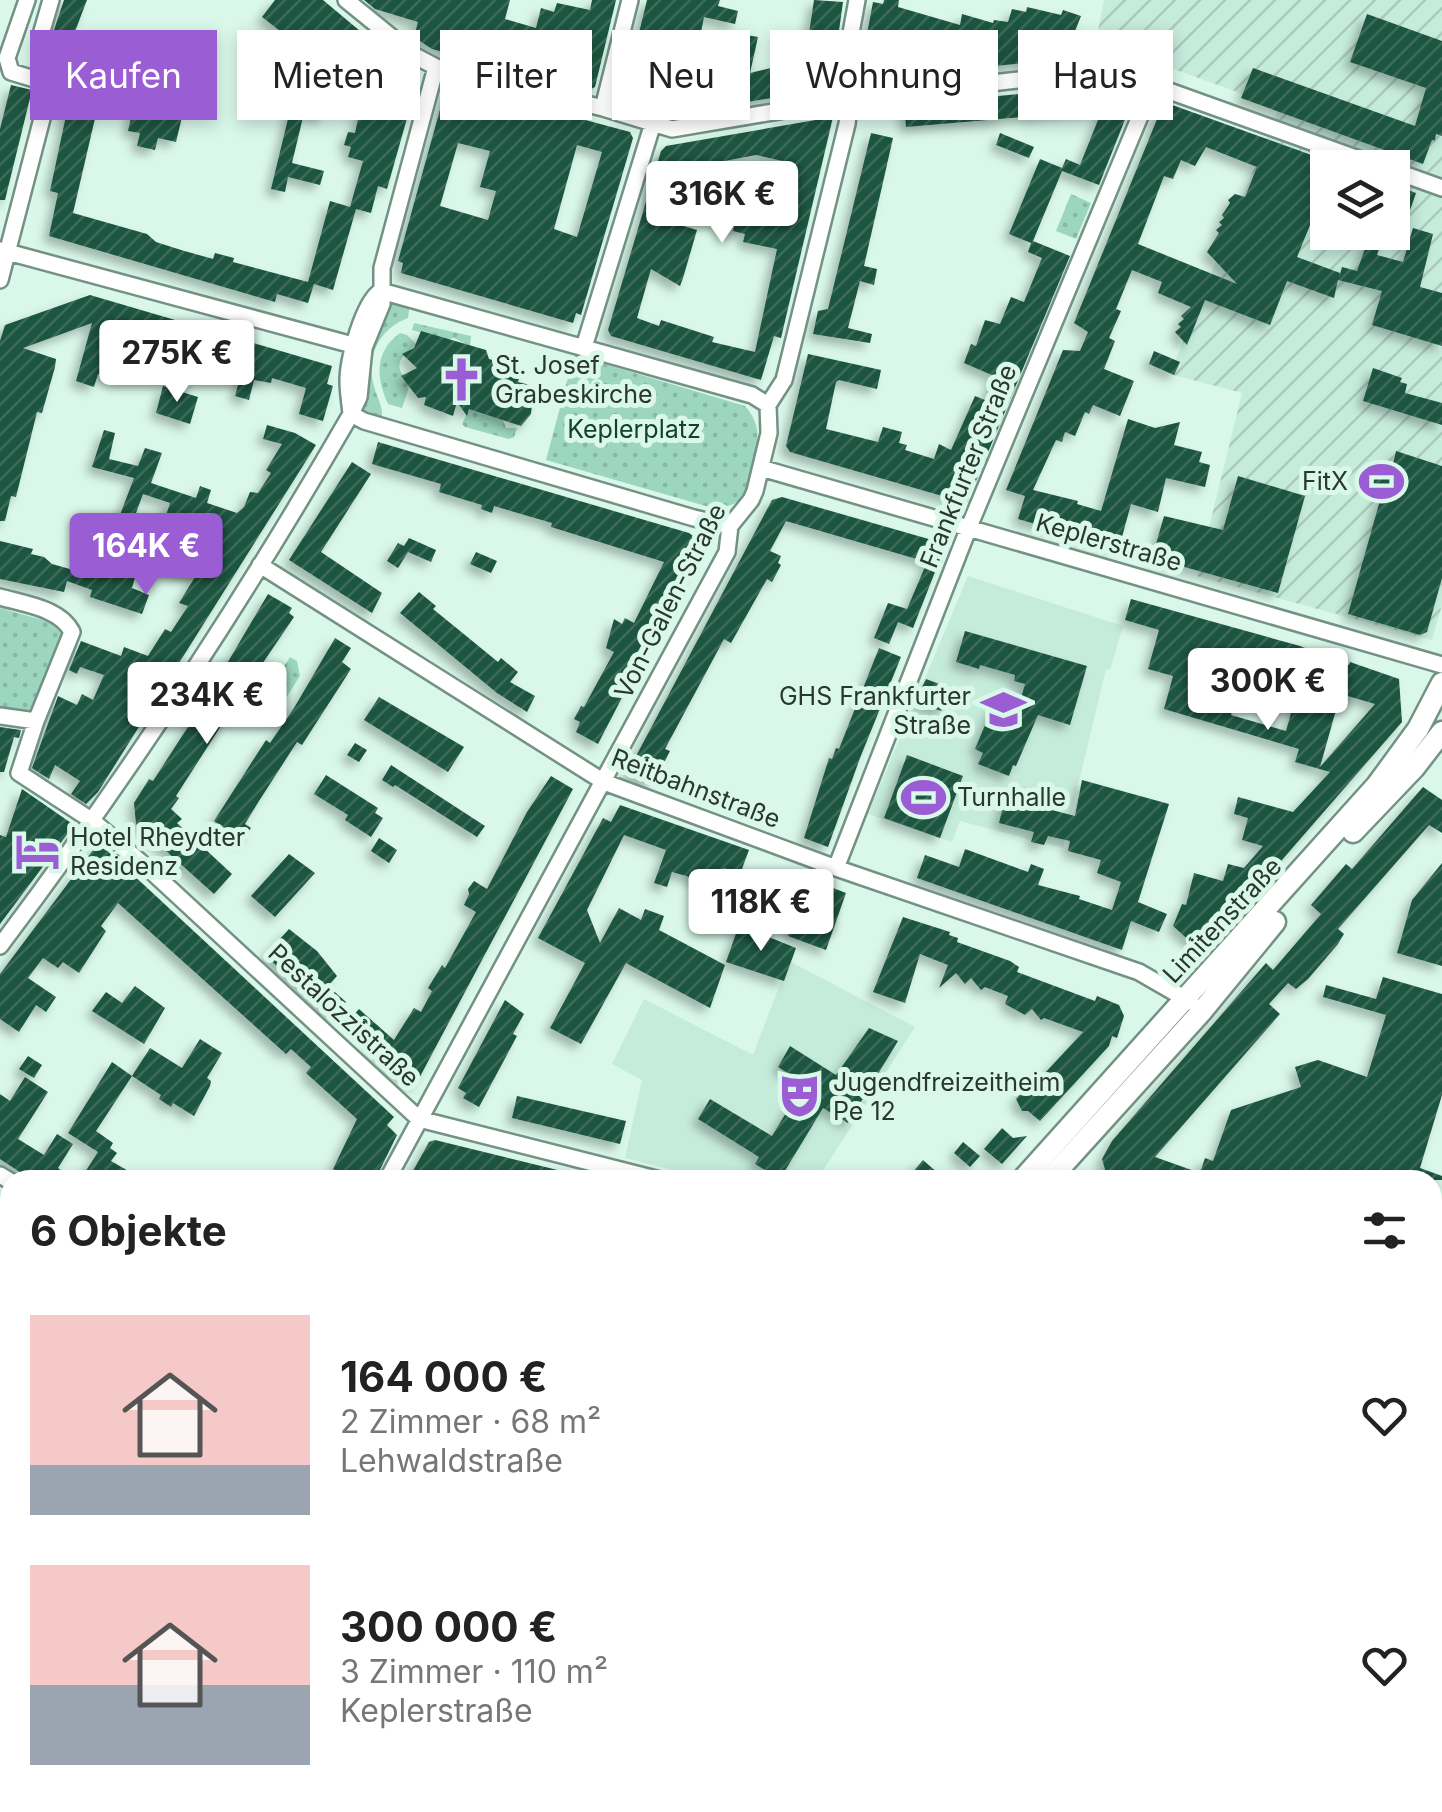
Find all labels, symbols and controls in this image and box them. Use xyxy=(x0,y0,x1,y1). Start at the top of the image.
chip: Kaufen xyxy=(30,30,217,120)
chip: Mieten xyxy=(237,30,420,120)
chip: Filter xyxy=(440,30,592,120)
chip: Neu xyxy=(612,30,750,120)
chip: Wohnung xyxy=(770,30,998,120)
chip: Haus xyxy=(1018,30,1173,120)
map controls xyxy=(1310,150,1410,250)
button: layers xyxy=(1310,150,1410,250)
pin: 316K € xyxy=(641,161,803,246)
text: 316K € xyxy=(668,174,776,213)
pin: 275K € xyxy=(96,320,258,405)
text: 275K € xyxy=(121,333,233,372)
place label: St. Josef Grabeskirche xyxy=(495,350,653,409)
church icon: St. Josef Grabeskirche xyxy=(438,355,486,403)
street label: Frankfurter Straße xyxy=(914,360,1022,572)
park label: Keplerplatz xyxy=(567,414,701,444)
sports icon: FitX xyxy=(1357,457,1405,505)
place label: FitX xyxy=(1302,466,1348,496)
street label: Von-Galen-Straße xyxy=(608,499,732,703)
street label: Keplerstraße xyxy=(1033,507,1185,577)
pin: 164K € xyxy=(65,513,227,598)
text: 164K € xyxy=(92,526,200,565)
pin: 300K € xyxy=(1187,648,1349,733)
text: 300K € xyxy=(1210,661,1326,700)
pin: 234K € xyxy=(126,662,288,747)
text: 234K € xyxy=(150,675,264,714)
place label: GHS Frankfurter Straße xyxy=(779,681,971,740)
school or university icon: GHS Frankfurter Straße xyxy=(980,686,1028,734)
street label: Reitbahnstraße xyxy=(607,742,785,834)
sports icon: Turnhalle xyxy=(900,773,948,821)
place label: Turnhalle xyxy=(957,782,1066,812)
place label: Hotel Rheydter Residenz xyxy=(70,822,245,881)
hotel icon: Hotel Rheydter Residenz xyxy=(13,827,61,875)
street label: Limitenstraße xyxy=(1156,851,1288,989)
pin: 118K € xyxy=(680,869,842,954)
text: 118K € xyxy=(711,882,811,921)
street label: Pestalozzistraße xyxy=(262,938,426,1092)
place label: Jugendfreizeitheim Pe 12 xyxy=(833,1067,1060,1126)
theatre icon: Jugendfreizeitheim Pe 12 xyxy=(776,1072,824,1120)
icon: filters xyxy=(1357,1203,1412,1258)
text: 6 Objekte xyxy=(30,1205,227,1256)
text: 164 000 € xyxy=(340,1351,547,1402)
icon: home xyxy=(110,1355,230,1475)
icon: heart xyxy=(1357,1388,1412,1443)
text: 2 Zimmer · 68 m² xyxy=(340,1402,601,1441)
text: Lehwaldstraße xyxy=(340,1441,563,1480)
text: 300 000 € xyxy=(340,1601,557,1652)
icon: home xyxy=(110,1605,230,1725)
icon: heart xyxy=(1357,1638,1412,1693)
text: 3 Zimmer · 110 m² xyxy=(340,1652,608,1691)
text: Keplerstraße xyxy=(340,1691,533,1730)

